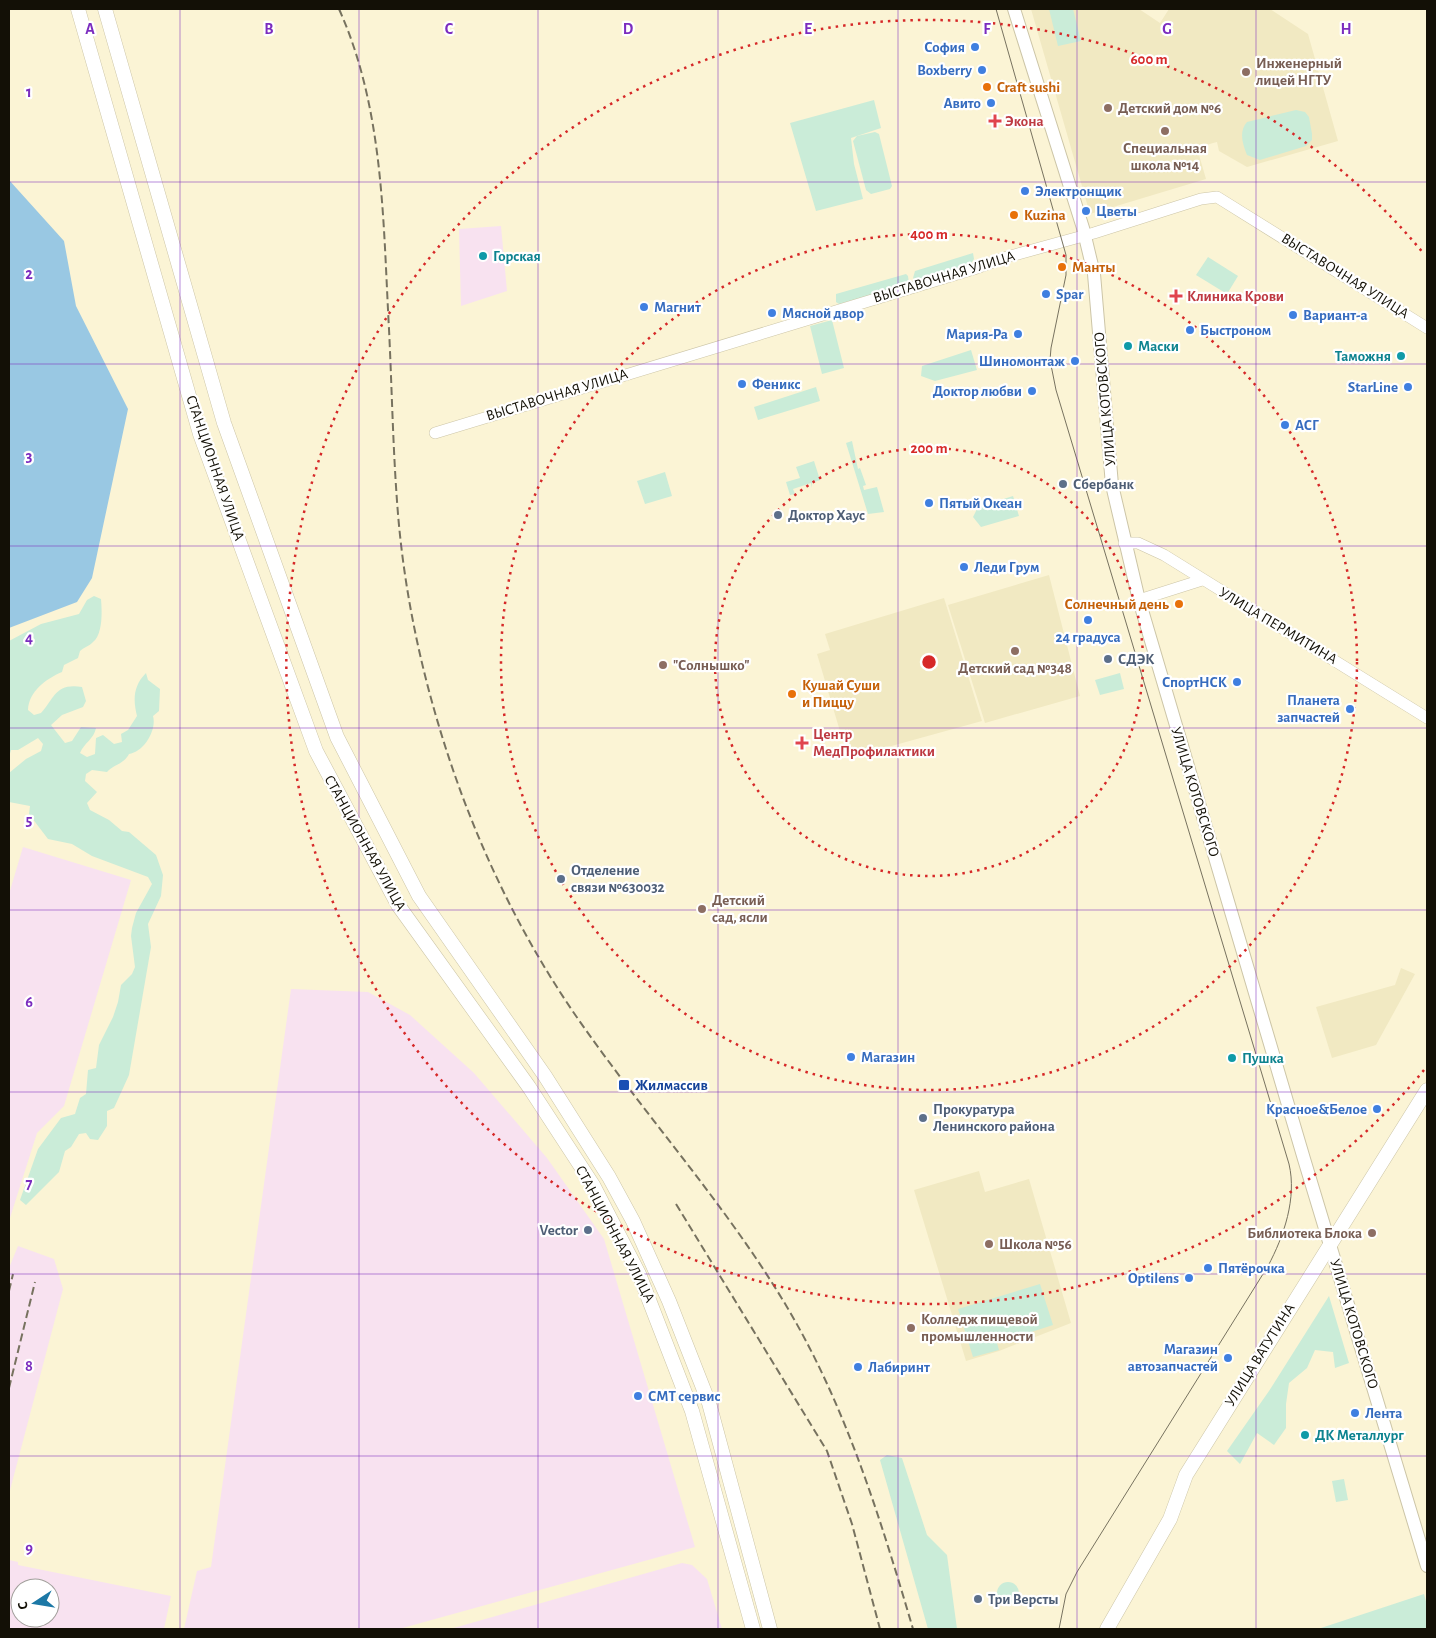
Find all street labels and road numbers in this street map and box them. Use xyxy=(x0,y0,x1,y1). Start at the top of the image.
street label: ВЫСТАВОЧНАЯ УЛИЦА xyxy=(1279,231,1412,321)
street label: ВЫСТАВОЧНАЯ УЛИЦА xyxy=(871,248,1017,306)
street label: УЛИЦА КОТОВСКОГО xyxy=(1092,331,1118,467)
street label: ВЫСТАВОЧНАЯ УЛИЦА xyxy=(484,366,630,424)
street label: СТАНЦИОННАЯ УЛИЦА xyxy=(183,393,247,543)
street label: УЛИЦА ПЕРМИТИНА xyxy=(1216,585,1340,667)
street label: УЛИЦА КОТОВСКОГО xyxy=(1168,725,1222,859)
street label: СТАНЦИОННАЯ УЛИЦА xyxy=(321,773,409,914)
street label: СТАНЦИОННАЯ УЛИЦА xyxy=(573,1163,658,1305)
street label: УЛИЦА КОТОВСКОГО xyxy=(1327,1257,1381,1391)
street label: УЛИЦА ВАТУТИНА xyxy=(1222,1301,1298,1409)

